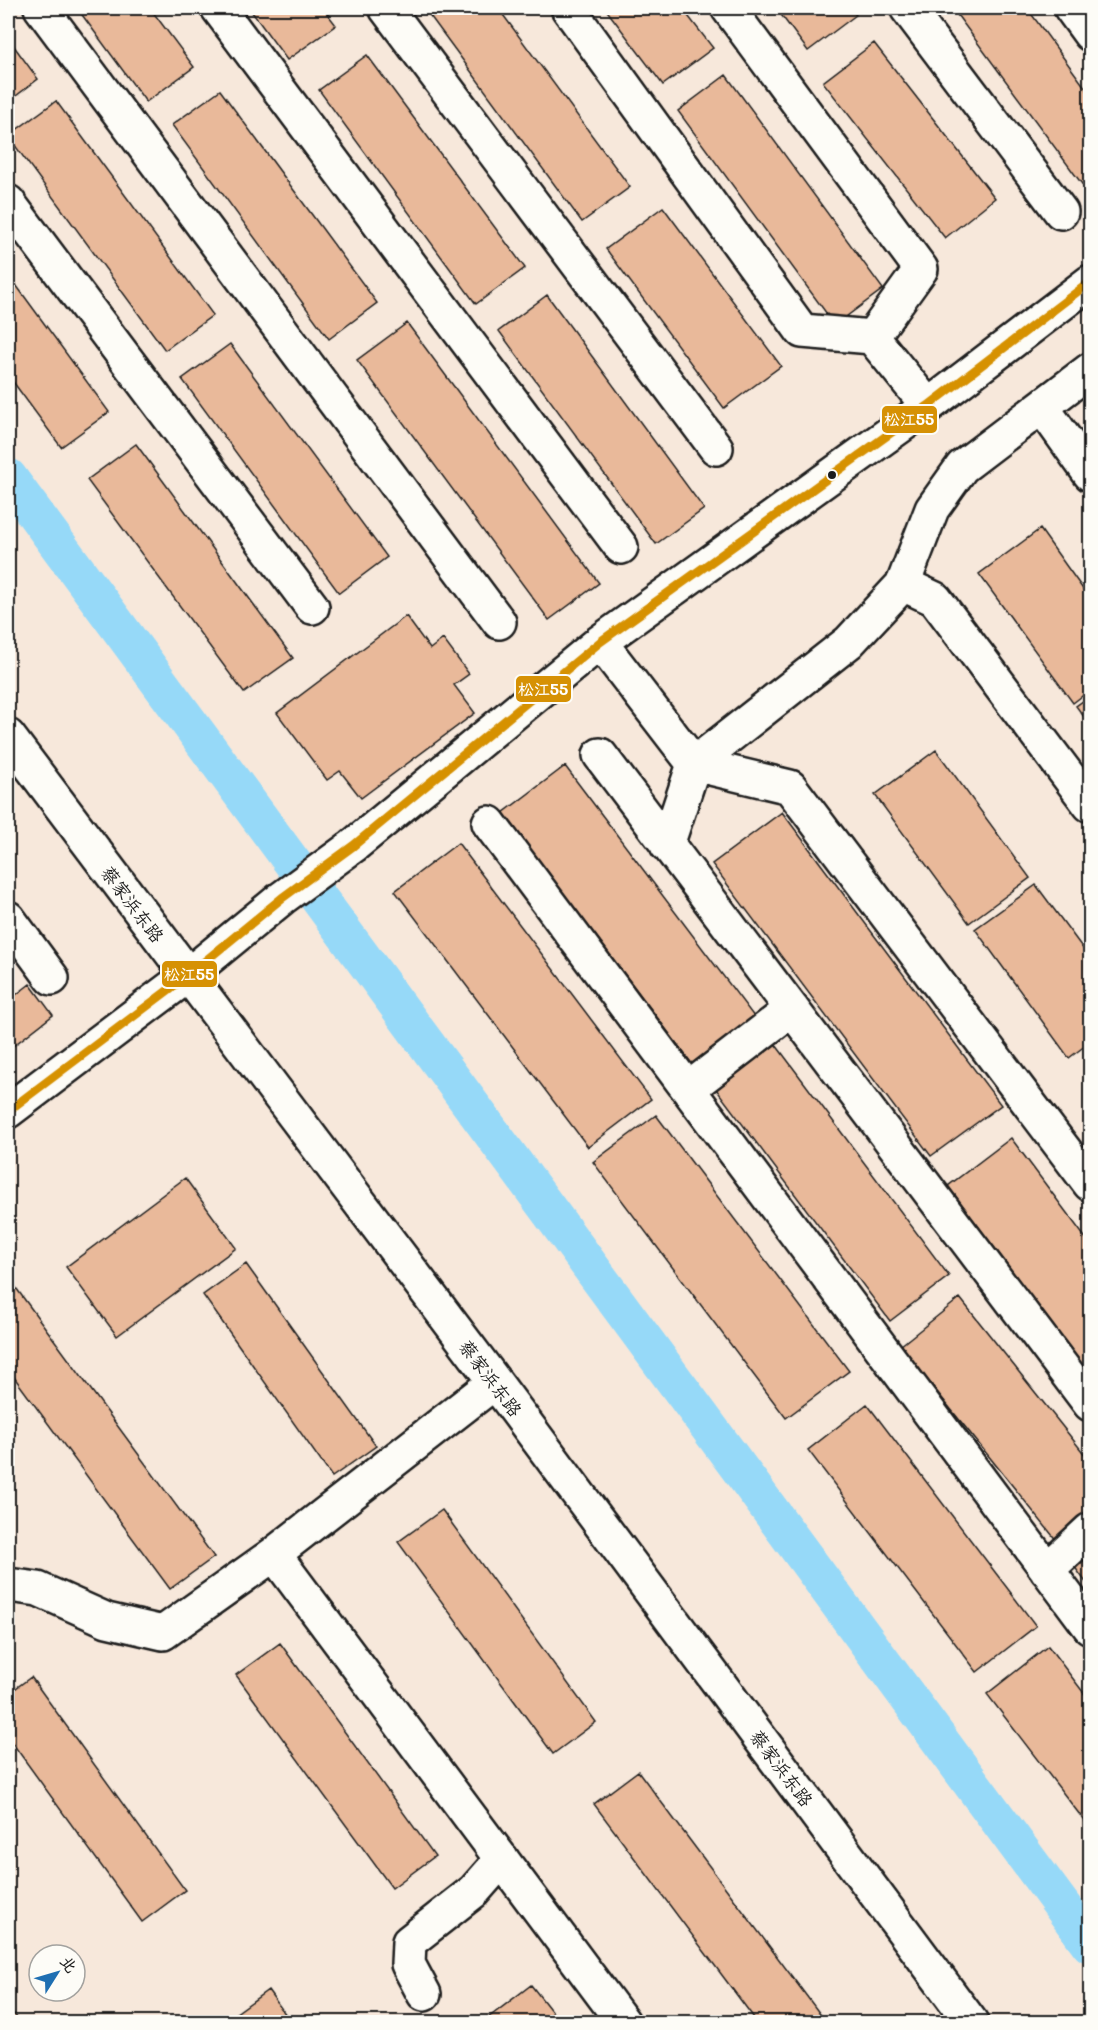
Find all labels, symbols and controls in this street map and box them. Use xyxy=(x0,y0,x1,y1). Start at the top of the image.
line badge: 松江55 xyxy=(881,405,938,434)
text: 松江55 xyxy=(884,408,934,429)
unlabelled marker xyxy=(826,469,838,481)
line badge: 松江55 xyxy=(515,675,572,703)
text: 松江55 xyxy=(518,678,568,699)
street label: 蔡家浜东路 xyxy=(96,861,170,947)
line badge: 松江55 xyxy=(161,960,218,988)
text: 松江55 xyxy=(164,963,214,984)
street label: 蔡家浜东路 xyxy=(454,1335,528,1421)
street label: 蔡家浜东路 xyxy=(745,1725,819,1811)
north arrow xyxy=(27,1943,87,2003)
text: 北 xyxy=(56,1951,83,1976)

